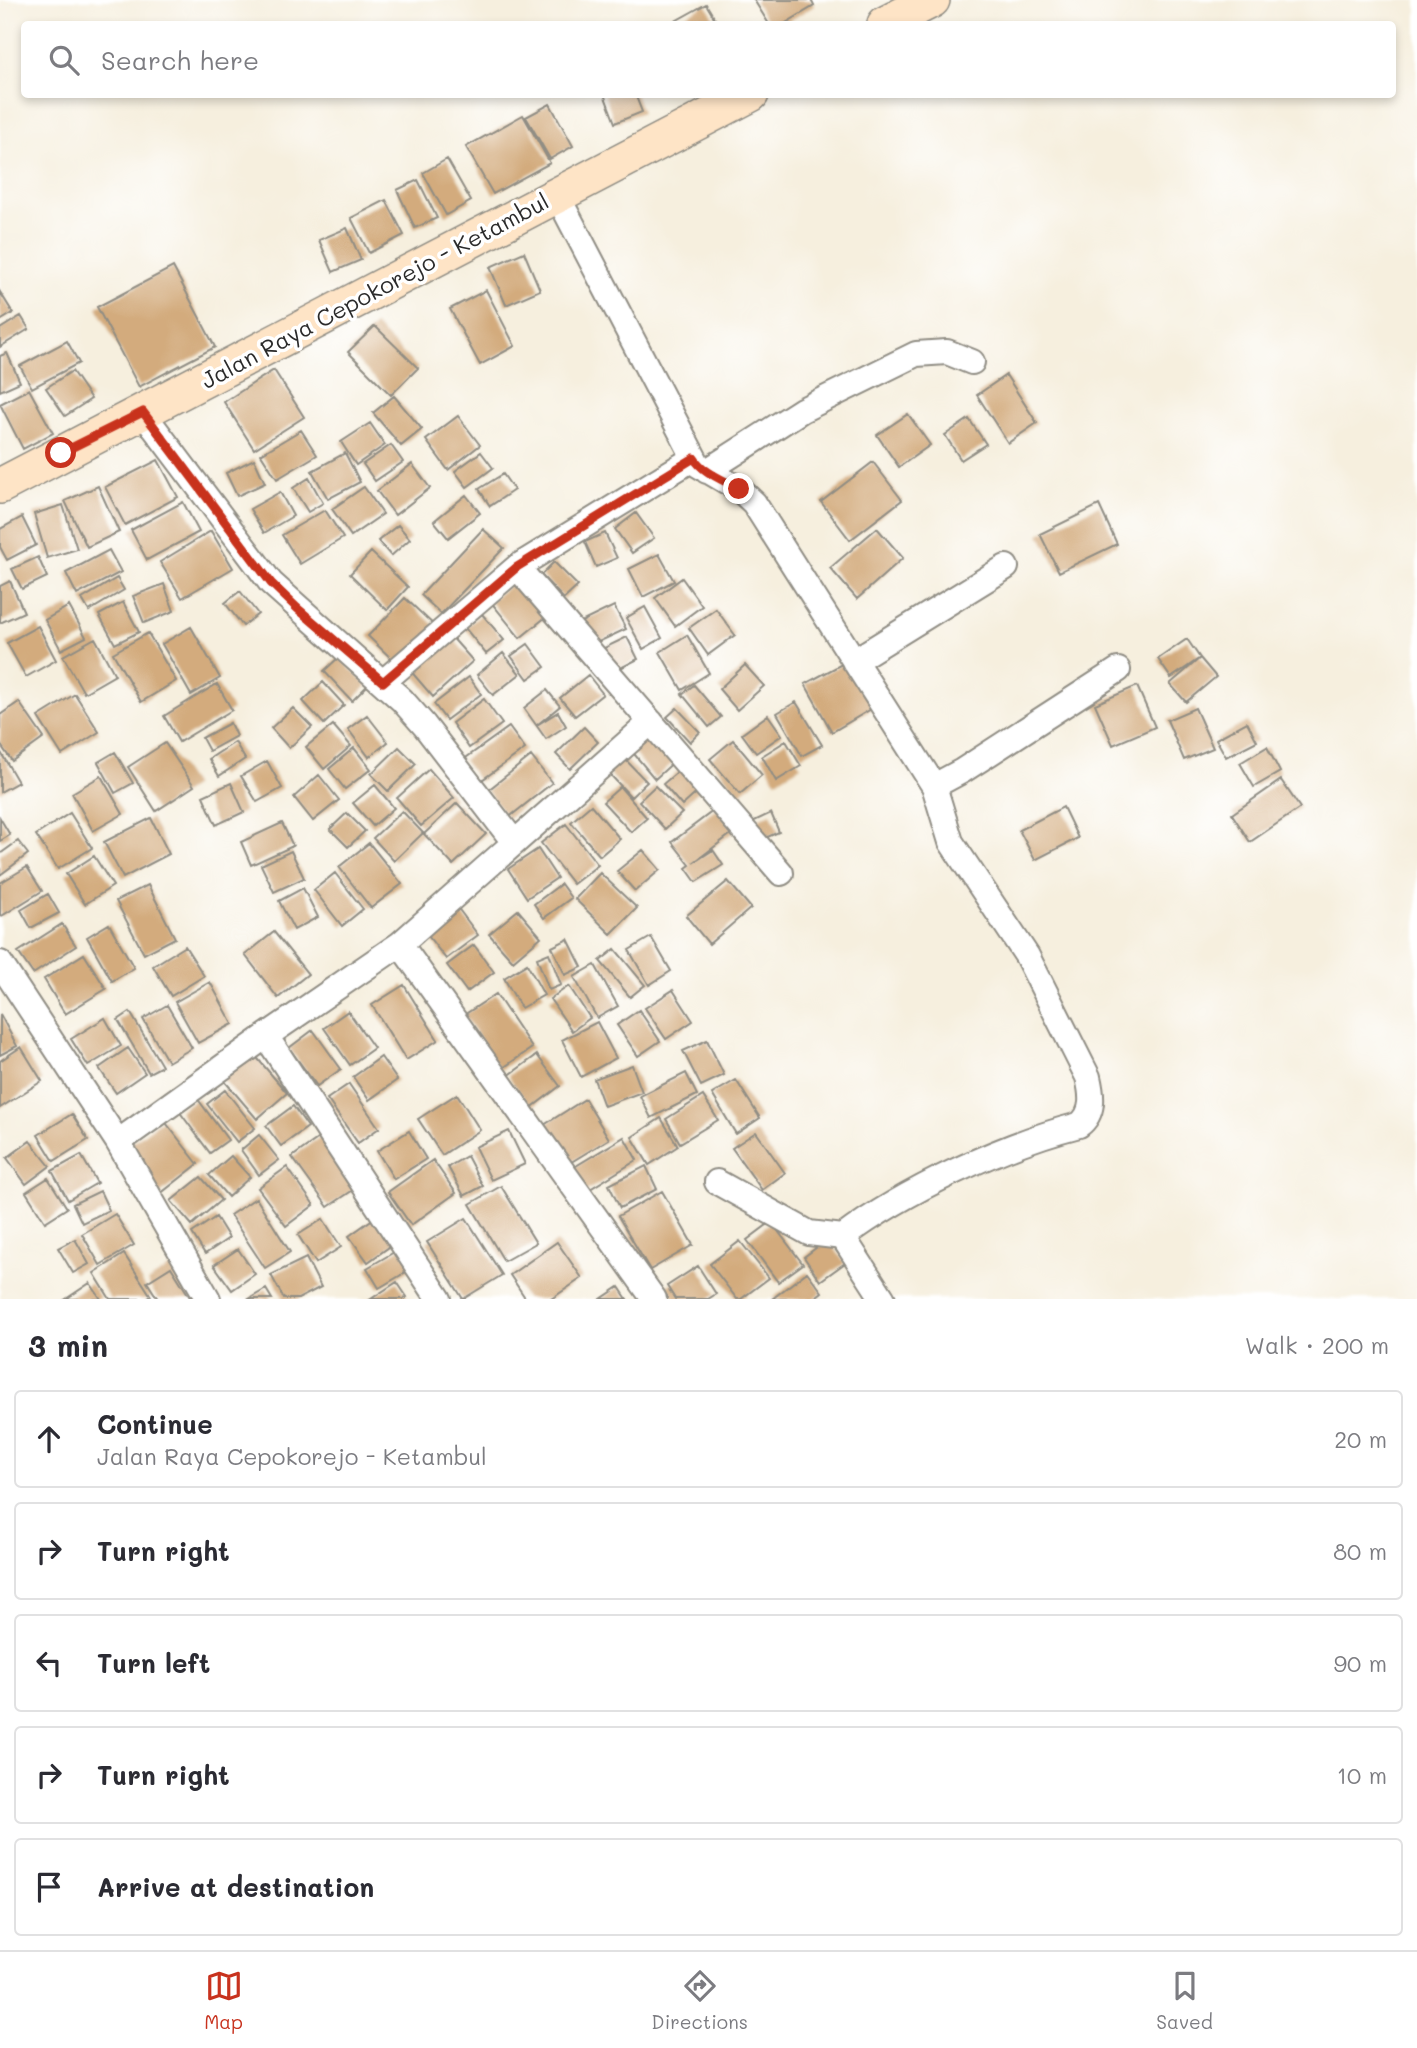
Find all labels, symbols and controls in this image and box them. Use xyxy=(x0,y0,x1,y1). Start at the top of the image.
search box xyxy=(21,21,1396,98)
icon: search xyxy=(45,41,83,79)
text: Search here xyxy=(101,43,259,77)
street label: Jalan Raya Cepokorejo - Ketambul xyxy=(195,185,554,395)
route start xyxy=(45,437,76,468)
route end xyxy=(723,473,754,504)
text: 3 min xyxy=(28,1325,108,1365)
text: Walk · 200 m xyxy=(1245,1330,1389,1360)
text: Continue xyxy=(97,1407,213,1441)
icon: ahead xyxy=(30,1420,68,1458)
text: 20 m xyxy=(1334,1424,1387,1454)
text: Jalan Raya Cepokorejo - Ketambul xyxy=(97,1441,487,1471)
icon: right xyxy=(30,1532,68,1570)
text: Turn right xyxy=(97,1534,230,1568)
text: 80 m xyxy=(1333,1536,1387,1566)
icon: left xyxy=(30,1644,68,1682)
text: Turn left xyxy=(97,1646,210,1680)
text: 90 m xyxy=(1334,1648,1387,1678)
icon: right xyxy=(30,1756,68,1794)
text: Turn right xyxy=(97,1758,230,1792)
text: 10 m xyxy=(1337,1760,1387,1790)
icon: arrive xyxy=(30,1868,68,1906)
text: Arrive at destination xyxy=(97,1870,374,1904)
tab: Map xyxy=(204,1967,243,2034)
tab: Directions xyxy=(651,1967,748,2034)
tab: Saved xyxy=(1156,1967,1213,2034)

